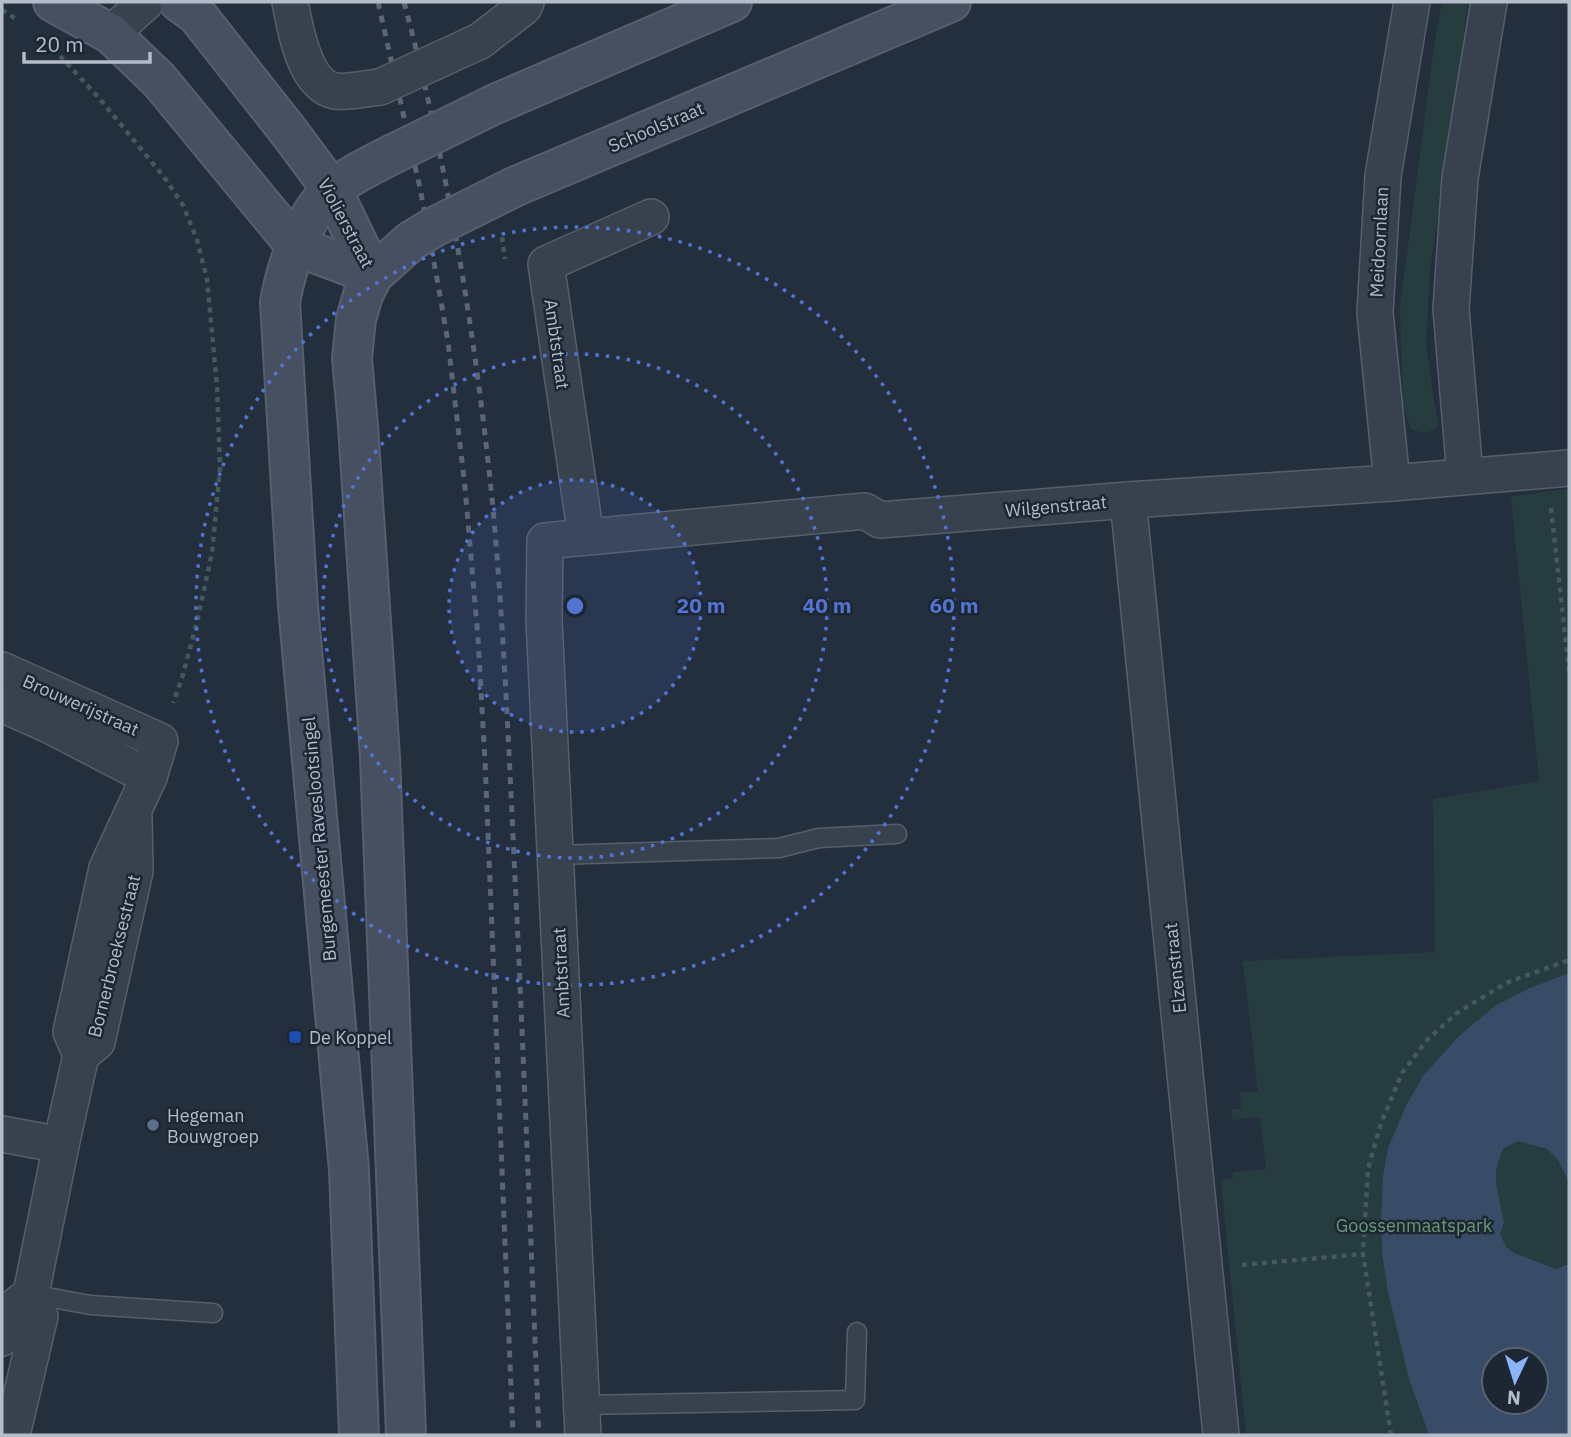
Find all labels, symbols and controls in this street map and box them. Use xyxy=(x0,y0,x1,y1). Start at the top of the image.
scale bar xyxy=(24,21,150,65)
text: 20 m xyxy=(35,30,84,58)
street label: Schoolstraat xyxy=(605,97,707,157)
street label: Violierstraat xyxy=(313,174,379,272)
street label: Meidoornlaan xyxy=(1365,186,1393,298)
street label: Ambtstraat xyxy=(539,297,575,391)
street label: Wilgenstraat xyxy=(1004,490,1108,522)
text: 20 m xyxy=(677,591,725,619)
text: 40 m xyxy=(803,591,851,619)
text: 60 m xyxy=(930,591,978,619)
centre of rings xyxy=(563,594,587,618)
street label: Brouwerijstraat xyxy=(19,669,143,741)
street label: Burgemeester Raveslootsingel xyxy=(297,715,341,962)
street label: Bornerbroeksestraat xyxy=(83,872,145,1040)
street label: Elzenstraat xyxy=(1159,922,1191,1014)
street label: Ambtstraat xyxy=(547,927,575,1019)
place label: De Koppel xyxy=(309,1026,392,1049)
marker: De Koppel xyxy=(287,1029,303,1045)
place label: Hegeman Bouwgroep xyxy=(167,1104,259,1148)
marker: Hegeman Bouwgroep xyxy=(145,1117,161,1133)
park label: Goossenmaatspark xyxy=(1336,1214,1493,1237)
north arrow xyxy=(1480,1346,1550,1416)
text: N xyxy=(1506,1386,1522,1410)

